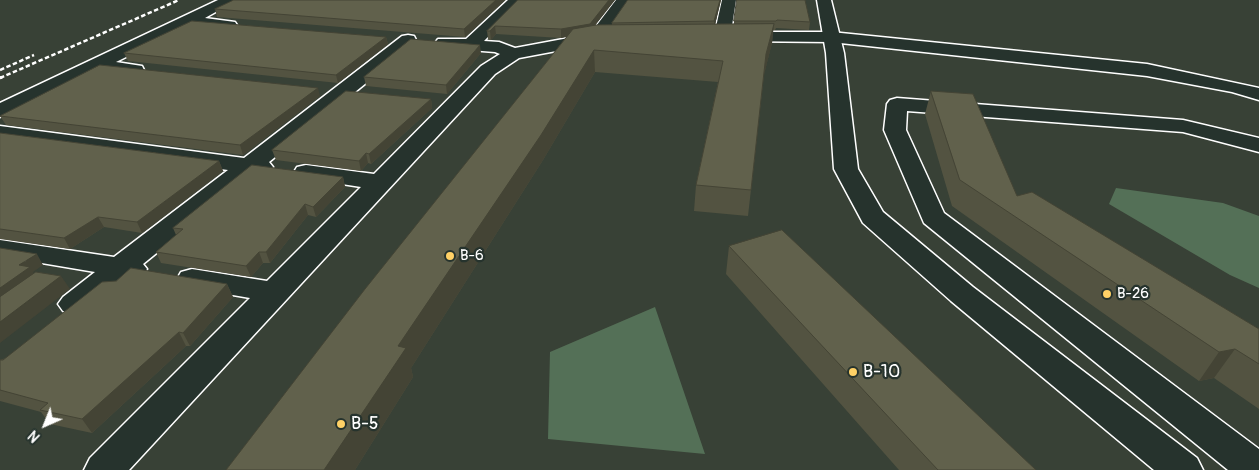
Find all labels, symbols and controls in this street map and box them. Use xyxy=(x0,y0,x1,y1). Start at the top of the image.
place label: B-6 xyxy=(460,247,484,265)
marker: B-6 xyxy=(444,250,456,262)
place label: B-26 xyxy=(1117,285,1149,303)
marker: B-26 xyxy=(1101,288,1113,300)
place label: B-10 xyxy=(863,361,900,383)
marker: B-10 xyxy=(847,366,859,378)
north arrow xyxy=(20,400,70,450)
place label: B-5 xyxy=(351,413,379,435)
marker: B-5 xyxy=(335,418,347,430)
text: N xyxy=(25,427,44,446)

